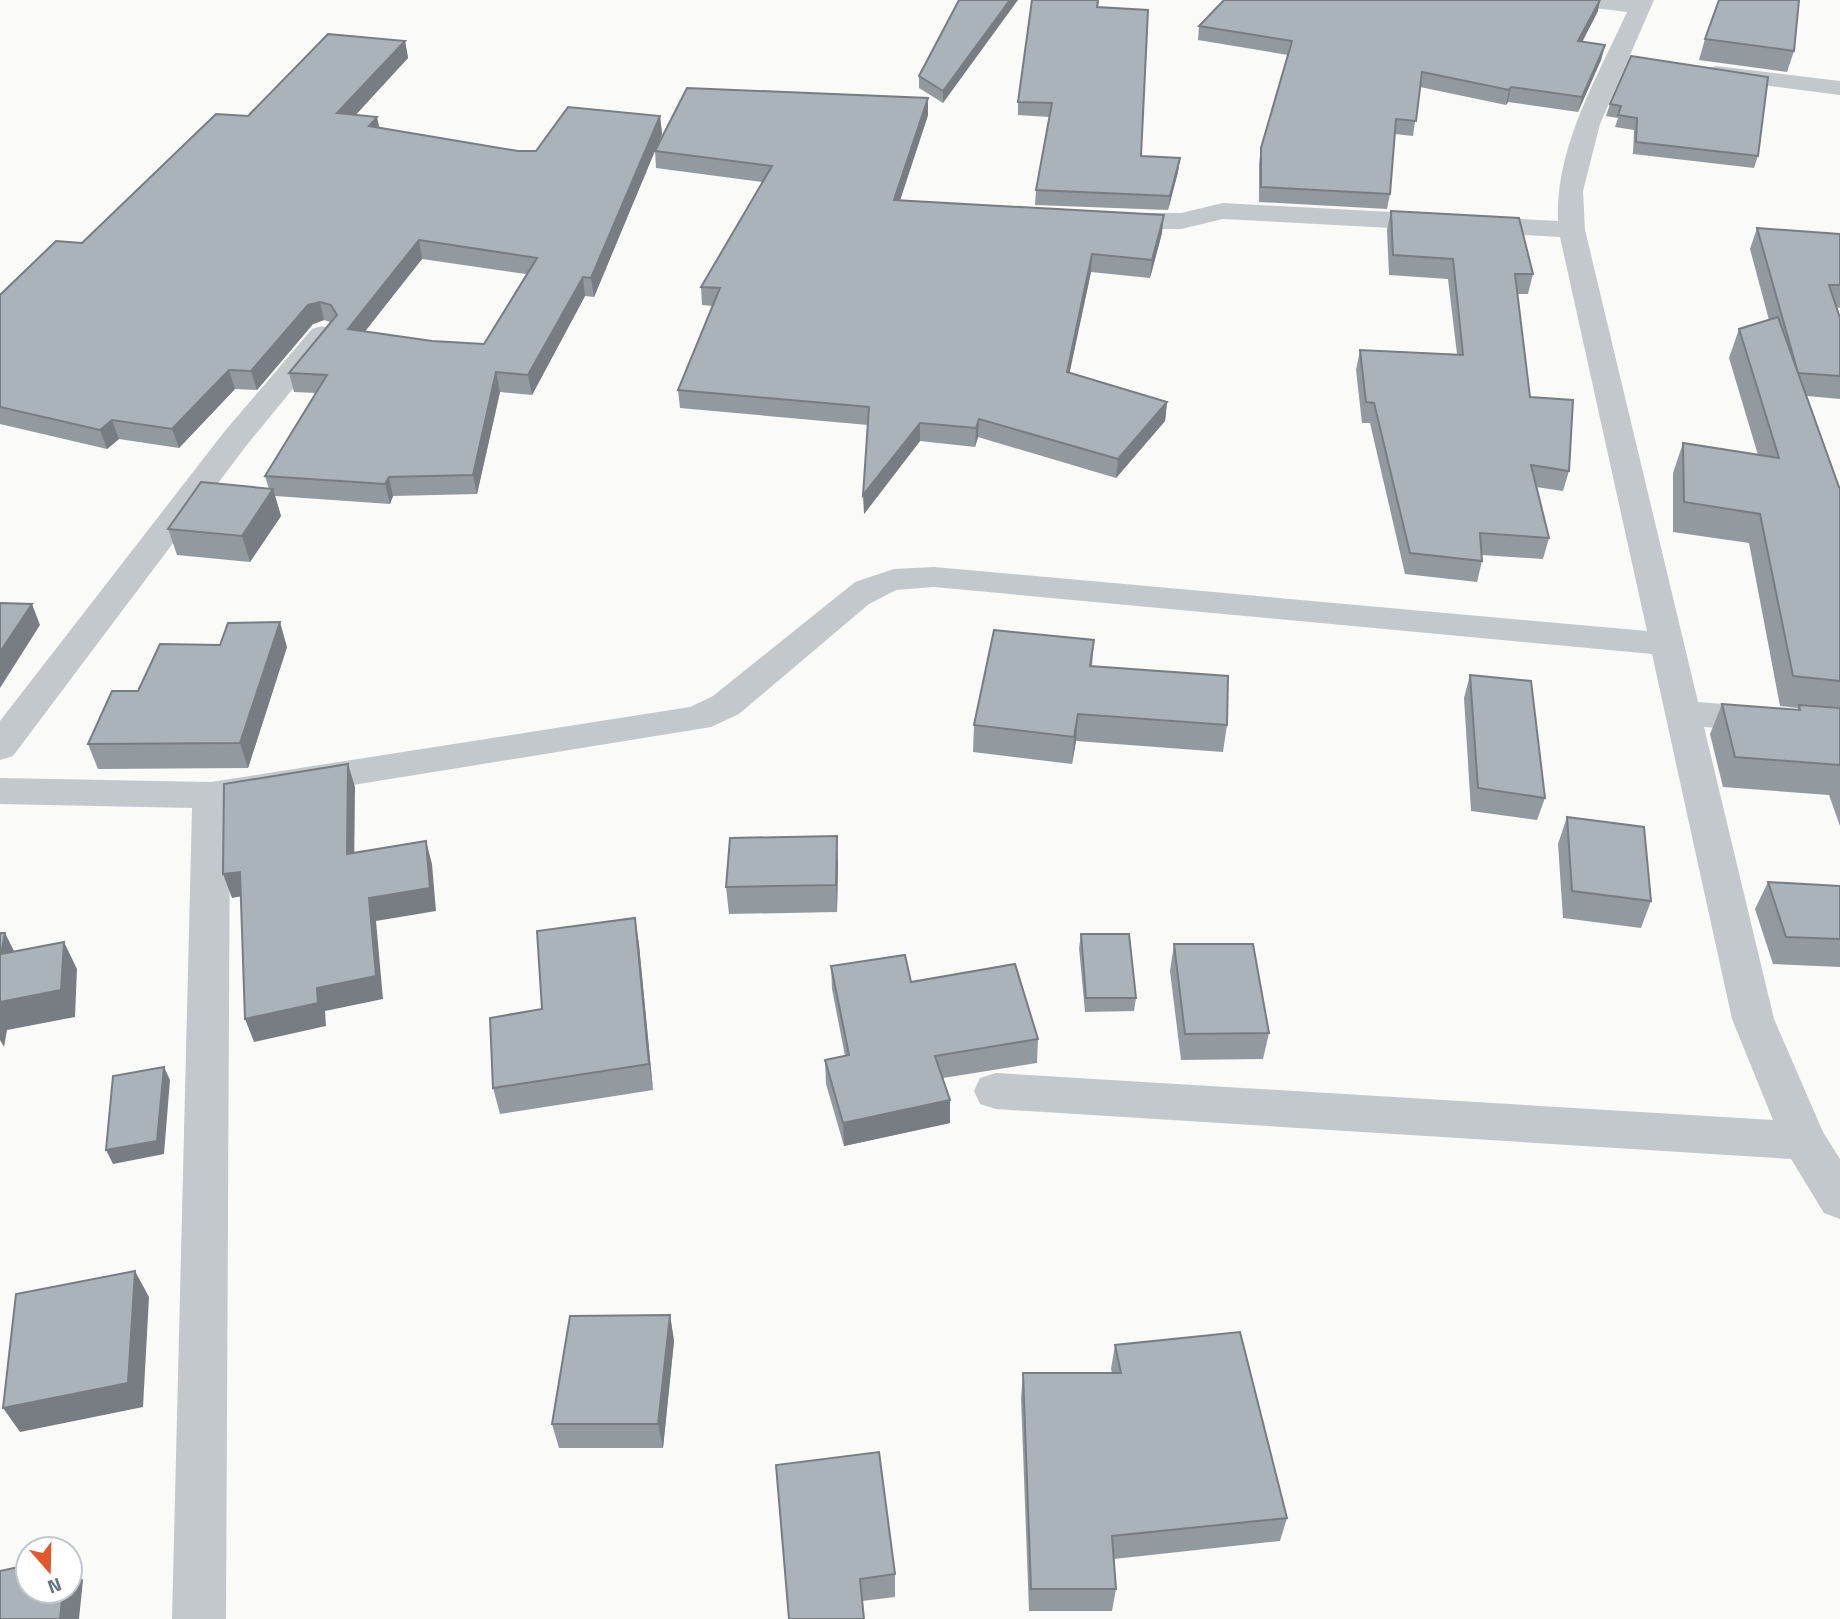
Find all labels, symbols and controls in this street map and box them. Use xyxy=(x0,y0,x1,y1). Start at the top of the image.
north arrow xyxy=(14,1535,84,1605)
text: N xyxy=(44,1571,66,1602)

